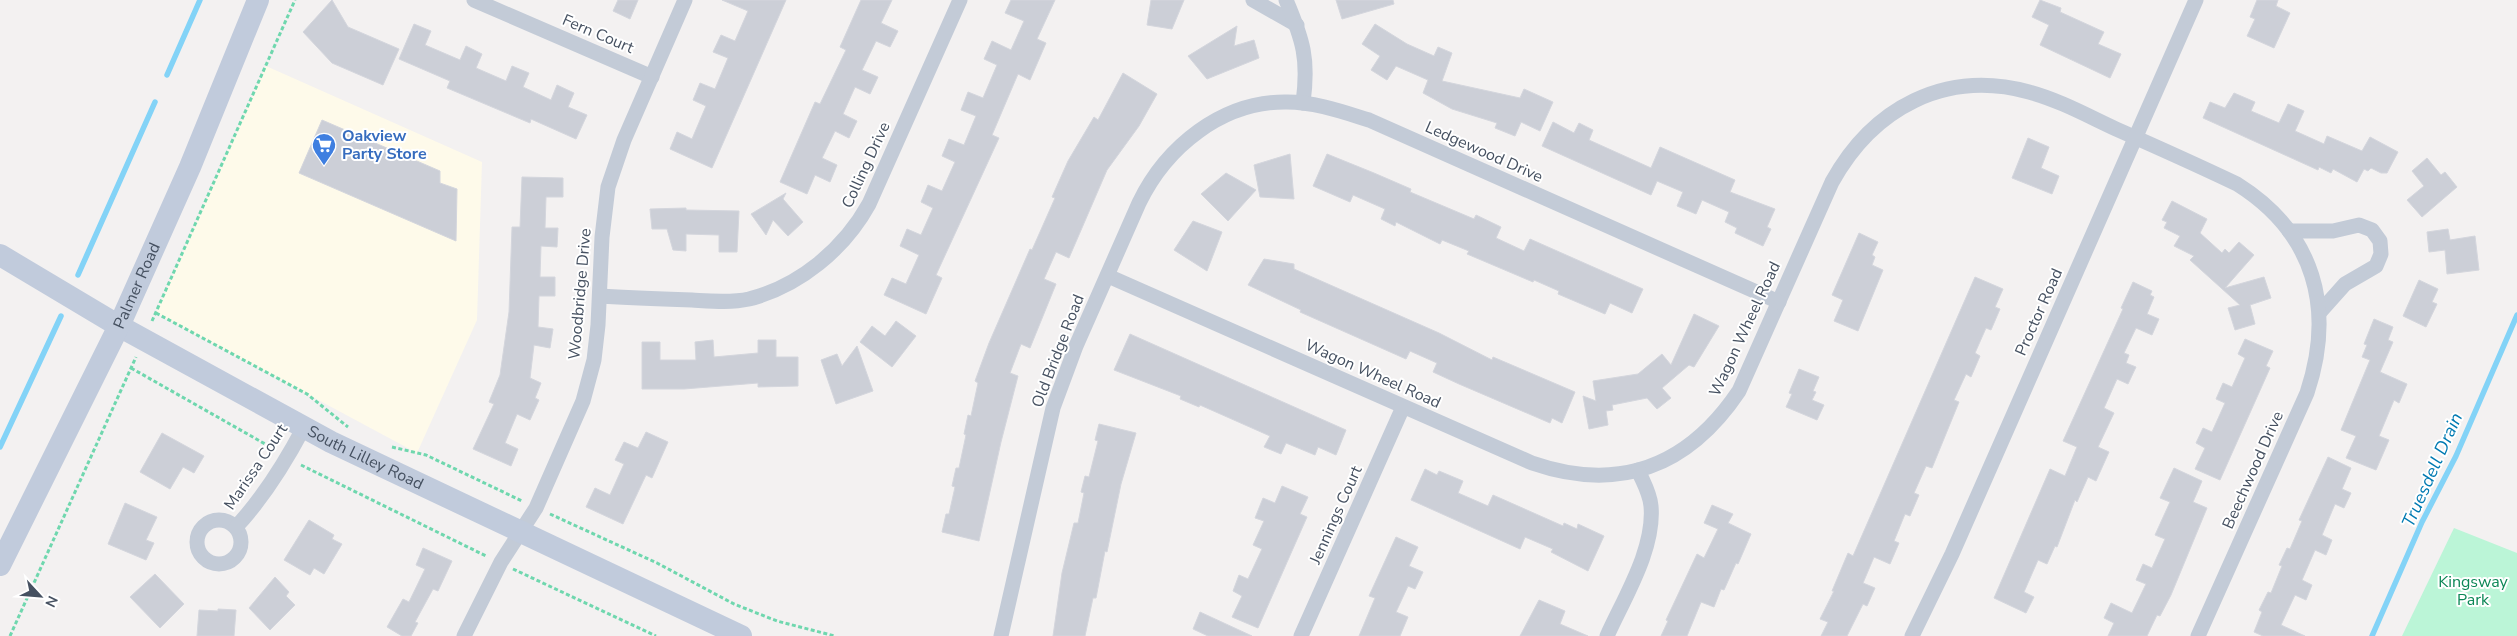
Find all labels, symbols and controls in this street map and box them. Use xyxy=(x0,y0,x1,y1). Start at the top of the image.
street label: Fern Court xyxy=(559,9,638,59)
street label: Ledgewood Drive xyxy=(1422,116,1546,188)
street label: Colling Drive xyxy=(836,118,896,212)
place label: Oakview Party Store xyxy=(342,125,427,165)
supermarket icon: Oakview Party Store xyxy=(311,132,337,166)
street label: Woodbridge Drive xyxy=(563,227,597,361)
street label: Palmer Road xyxy=(108,239,166,332)
street label: Wagon Wheel Road xyxy=(1704,258,1786,400)
street label: Proctor Road xyxy=(2010,265,2068,359)
street label: Old Bridge Road xyxy=(1026,291,1090,411)
street label: Wagon Wheel Road xyxy=(1302,334,1444,414)
street label: Beechwood Drive xyxy=(2217,408,2289,532)
water label: Truesdell Drain xyxy=(2396,409,2468,531)
street label: Marissa Court xyxy=(219,419,293,514)
street label: South Lilley Road xyxy=(303,420,427,495)
street label: Jennings Court xyxy=(1304,462,1368,569)
north arrow xyxy=(15,571,65,621)
park label: Kingsway Park xyxy=(2438,571,2509,611)
text: N xyxy=(40,593,62,610)

